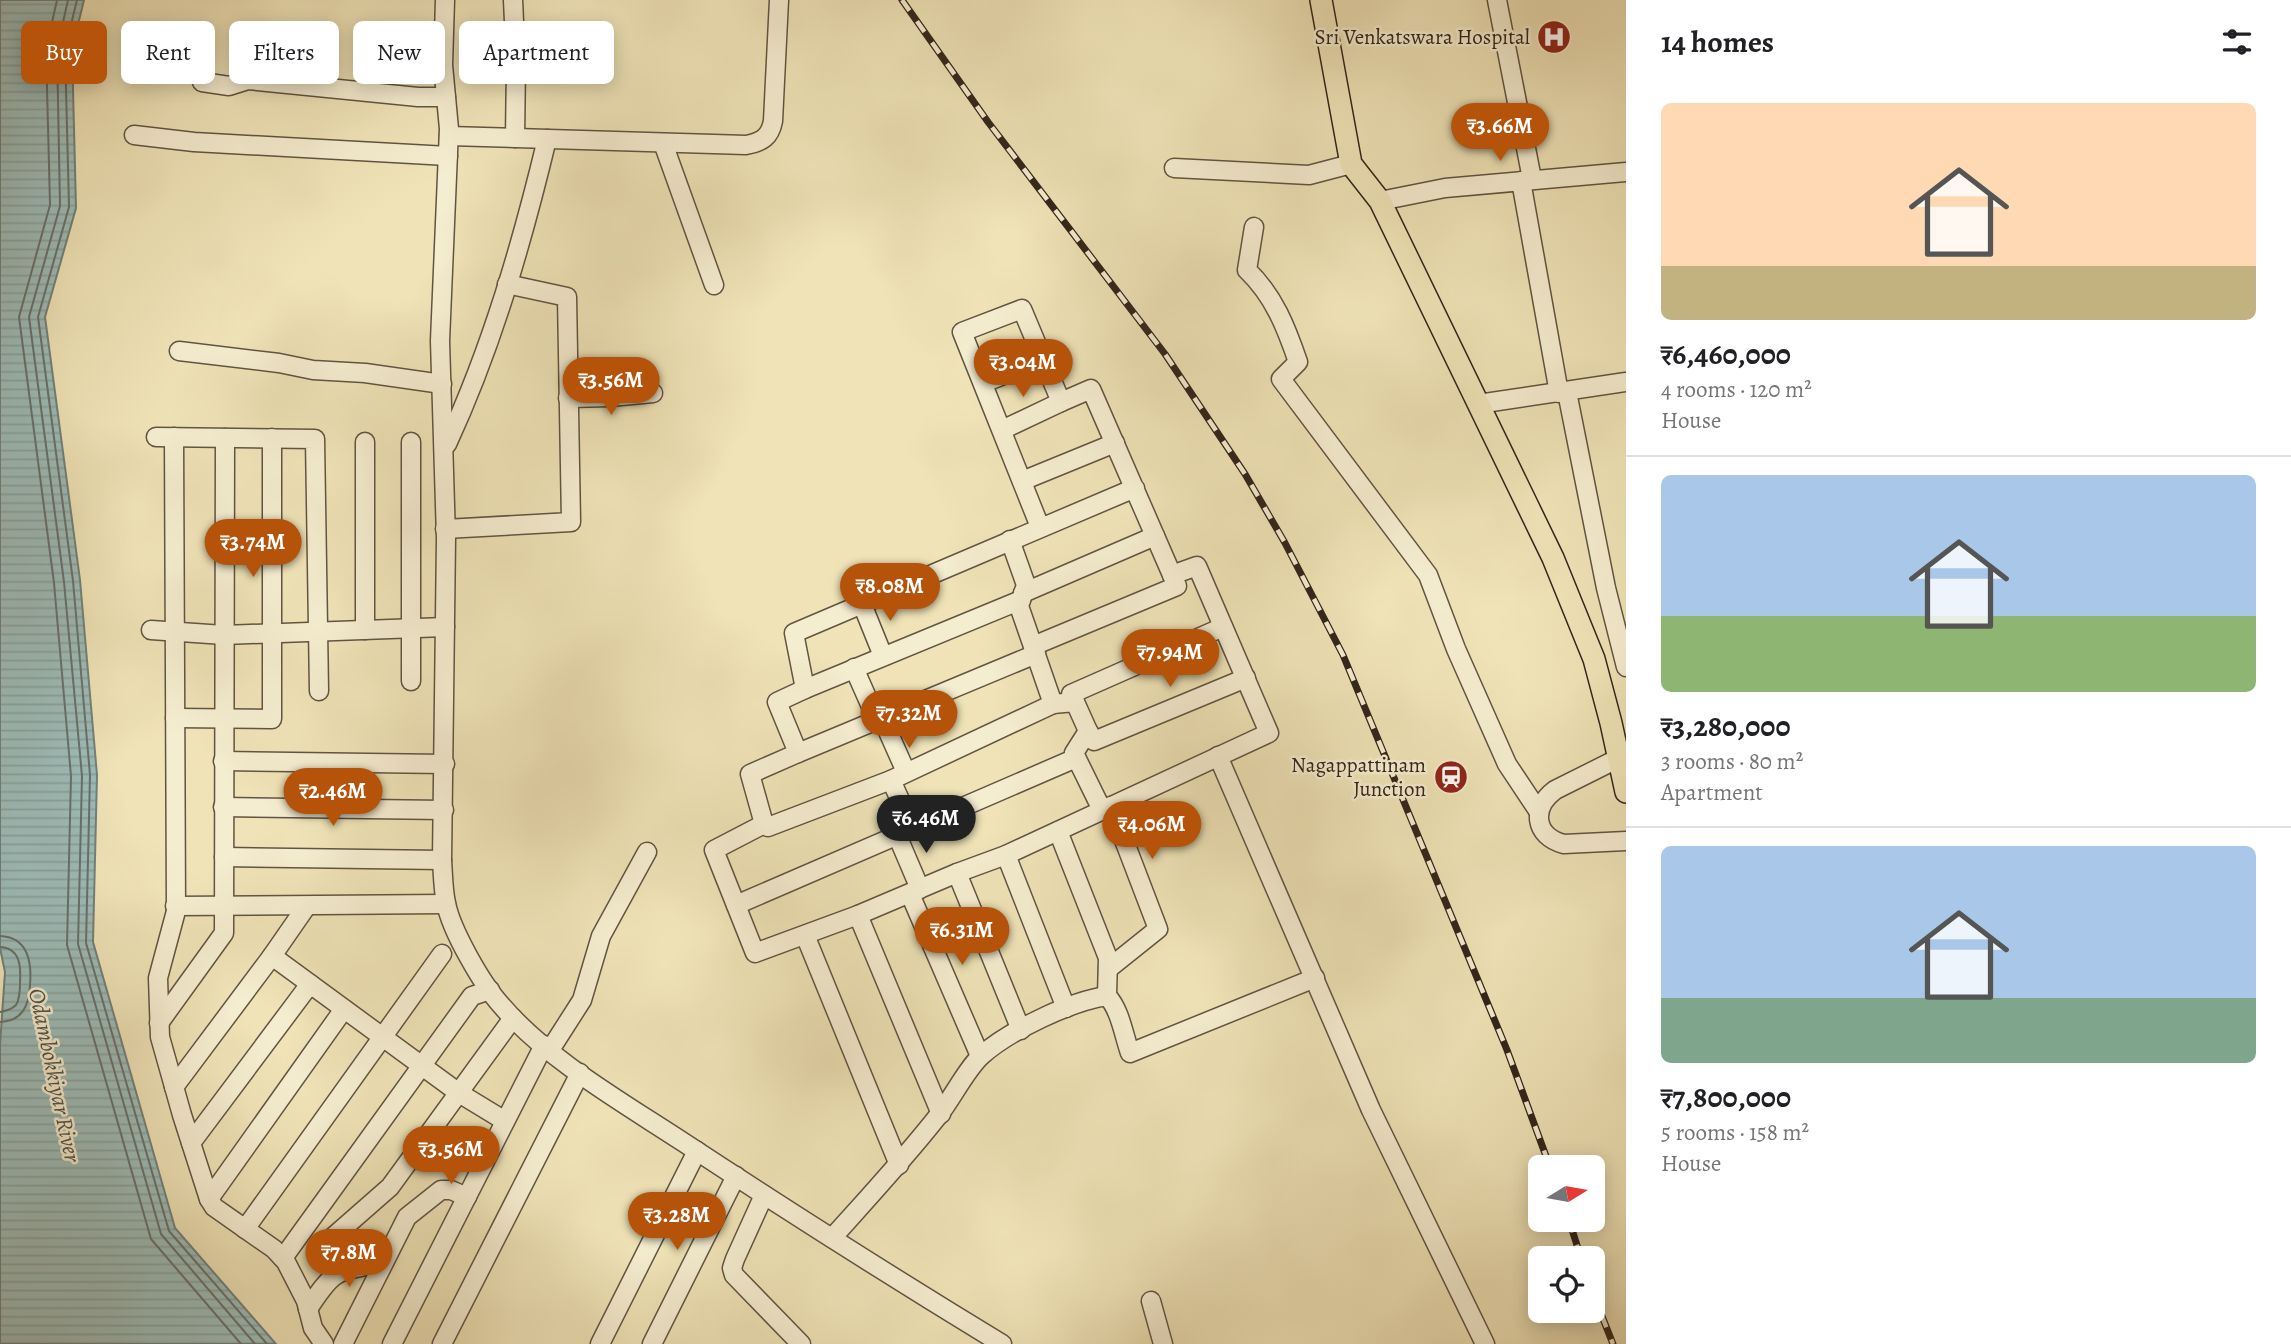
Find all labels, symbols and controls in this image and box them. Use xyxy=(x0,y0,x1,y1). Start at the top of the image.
hospital icon: Sri Venkatswara Hospital xyxy=(1535,18,1573,56)
chip: Buy xyxy=(21,21,107,84)
chip: Rent xyxy=(121,21,215,84)
chip: Filters xyxy=(229,21,339,84)
chip: New xyxy=(353,21,445,84)
chip: Apartment xyxy=(459,21,614,84)
text: 14 homes xyxy=(1661,22,1774,62)
place label: Sri Venkatswara Hospital xyxy=(1314,23,1530,51)
icon: filters xyxy=(2218,23,2256,61)
pin: ₹3.66M xyxy=(1443,104,1557,163)
text: ₹3.66M xyxy=(1467,110,1533,141)
icon: home xyxy=(1896,149,2022,275)
text: ₹6,460,000 xyxy=(1661,334,1791,374)
pin: ₹3.04M xyxy=(966,340,1080,399)
text: ₹3.04M xyxy=(990,346,1056,377)
pin: ₹3.56M xyxy=(554,358,668,417)
text: ₹3.56M xyxy=(579,364,643,395)
text: 4 rooms · 120 m² xyxy=(1661,374,1812,405)
text: House xyxy=(1661,405,1721,436)
pin: ₹3.74M xyxy=(196,520,310,579)
icon: home xyxy=(1896,521,2022,647)
text: ₹3.74M xyxy=(221,526,285,557)
pin: ₹8.08M xyxy=(833,564,947,623)
text: ₹8.08M xyxy=(856,570,924,601)
pin: ₹7.94M xyxy=(1113,630,1227,689)
text: ₹7.94M xyxy=(1137,636,1203,667)
pin: ₹7.32M xyxy=(852,690,966,750)
text: ₹7.32M xyxy=(876,697,942,728)
text: ₹3,280,000 xyxy=(1661,706,1791,746)
text: 3 rooms · 80 m² xyxy=(1661,746,1803,777)
place label: Nagappattinam Junction xyxy=(1291,751,1426,803)
station icon: Nagappattinam Junction xyxy=(1432,758,1470,796)
pin: ₹2.46M xyxy=(276,768,390,828)
text: ₹2.46M xyxy=(300,775,366,806)
text: Apartment xyxy=(1661,777,1763,808)
pin: ₹6.46M xyxy=(869,796,983,855)
text: ₹6.46M xyxy=(893,802,959,833)
pin: ₹4.06M xyxy=(1095,802,1209,861)
text: ₹4.06M xyxy=(1118,808,1186,839)
icon: home xyxy=(1896,892,2022,1018)
pin: ₹6.31M xyxy=(905,908,1019,967)
text: ₹6.31M xyxy=(930,914,994,945)
water label: Odambokkiyar River xyxy=(21,985,88,1166)
text: ₹7,800,000 xyxy=(1661,1077,1791,1117)
text: 5 rooms · 158 m² xyxy=(1661,1117,1809,1148)
pin: ₹3.56M xyxy=(394,1126,508,1186)
text: ₹3.56M xyxy=(419,1133,483,1164)
text: House xyxy=(1661,1148,1721,1179)
north arrow xyxy=(1528,1155,1605,1232)
map controls xyxy=(1528,1155,1605,1323)
pin: ₹3.28M xyxy=(620,1192,734,1252)
text: ₹3.28M xyxy=(644,1199,710,1230)
pin: ₹7.8M xyxy=(300,1230,398,1289)
text: ₹7.8M xyxy=(321,1236,377,1267)
button: locate xyxy=(1528,1246,1605,1323)

